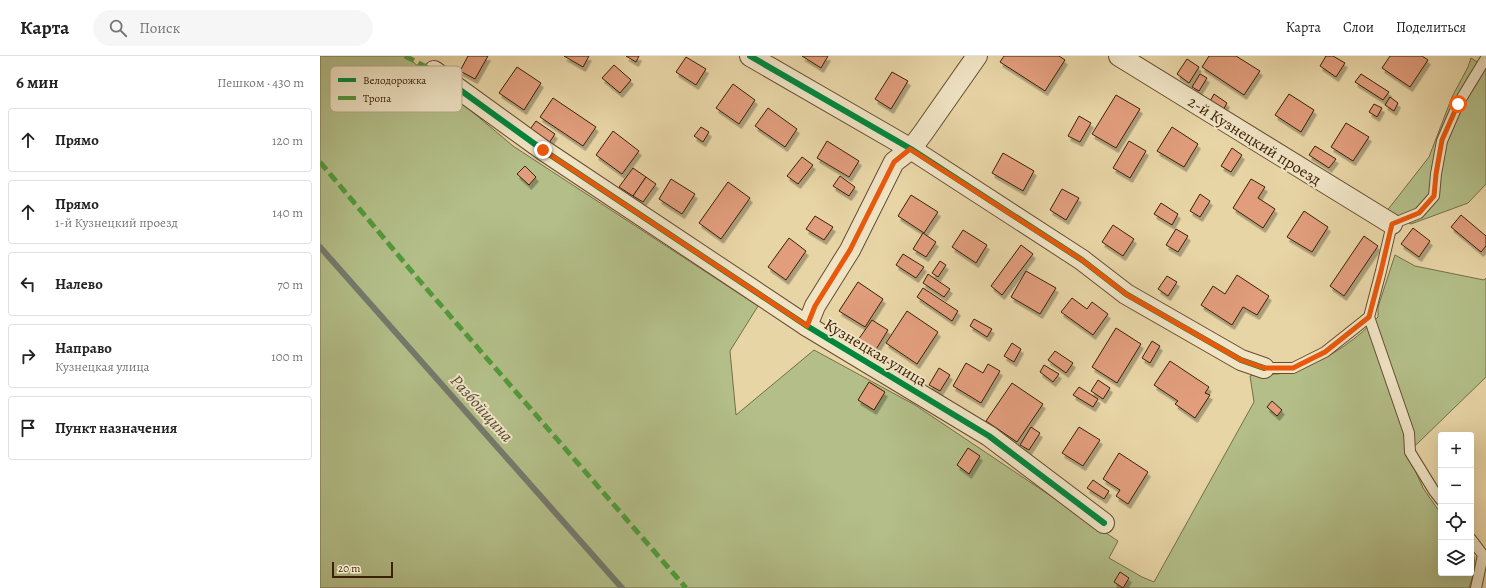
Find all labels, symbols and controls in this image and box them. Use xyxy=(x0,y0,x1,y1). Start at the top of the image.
search box xyxy=(93,10,373,46)
text: Карта xyxy=(20,15,69,41)
icon: search xyxy=(107,17,129,39)
text: Поиск xyxy=(139,18,180,38)
text: Карта xyxy=(1286,18,1321,37)
text: Слои xyxy=(1343,18,1374,37)
text: Поделиться xyxy=(1396,18,1466,37)
legend xyxy=(330,66,462,112)
text: 6 мин xyxy=(16,71,58,94)
text: Велодорожка xyxy=(363,73,427,88)
text: Пешком · 430 m xyxy=(217,74,304,91)
text: Тропа xyxy=(363,91,392,106)
street label: 2-й Кузнецкий проезд xyxy=(1184,91,1325,191)
route start xyxy=(1449,95,1467,113)
icon: ahead xyxy=(17,129,39,151)
text: Прямо xyxy=(55,130,99,150)
text: 120 m xyxy=(272,132,303,149)
route end xyxy=(534,141,552,159)
text: Прямо xyxy=(55,194,99,214)
icon: ahead xyxy=(17,201,39,223)
text: 140 m xyxy=(272,204,303,221)
text: 1-й Кузнецкий проезд xyxy=(55,214,178,231)
icon: left xyxy=(17,273,39,295)
text: Налево xyxy=(55,274,103,294)
text: 70 m xyxy=(277,276,303,293)
street label: Кузнецкая улица xyxy=(820,313,932,393)
text: Направо xyxy=(55,338,112,358)
icon: right xyxy=(17,345,39,367)
text: 100 m xyxy=(271,348,303,365)
text: Кузнецкая улица xyxy=(55,358,150,375)
water label: Разбойщина xyxy=(445,370,518,447)
icon: arrive xyxy=(17,417,39,439)
text: Пункт назначения xyxy=(55,418,177,438)
map controls xyxy=(1438,432,1474,576)
button: + xyxy=(1438,432,1474,468)
button: − xyxy=(1438,468,1474,504)
button: locate xyxy=(1438,504,1474,540)
button: layers xyxy=(1438,540,1474,576)
scale bar xyxy=(332,560,393,579)
text: 20 m xyxy=(338,561,360,576)

